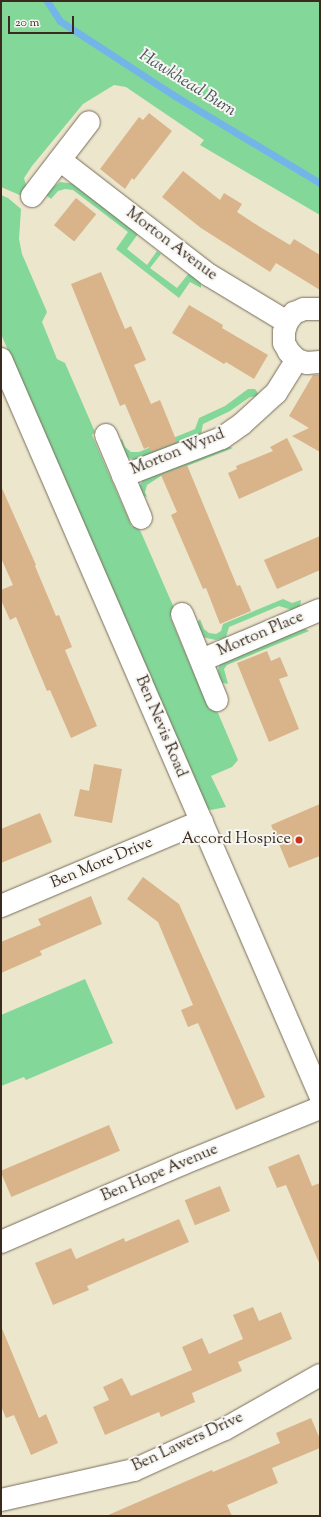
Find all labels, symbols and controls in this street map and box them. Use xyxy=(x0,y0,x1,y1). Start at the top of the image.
scale bar xyxy=(10,8,76,34)
text: 20 m xyxy=(15,14,39,32)
water label: Hawkhead Burn xyxy=(135,46,239,122)
street label: Morton Avenue xyxy=(121,204,221,286)
street label: Morton Wynd xyxy=(128,425,228,481)
street label: Morton Place xyxy=(215,608,307,662)
street label: Ben Nevis Road xyxy=(130,673,190,781)
place label: Accord Hospice xyxy=(181,830,291,850)
street label: Ben More Drive xyxy=(48,834,156,894)
marker: Accord Hospice xyxy=(294,835,304,845)
street label: Ben Hope Avenue xyxy=(99,1141,221,1207)
street label: Ben Lawers Drive xyxy=(129,1409,247,1477)

